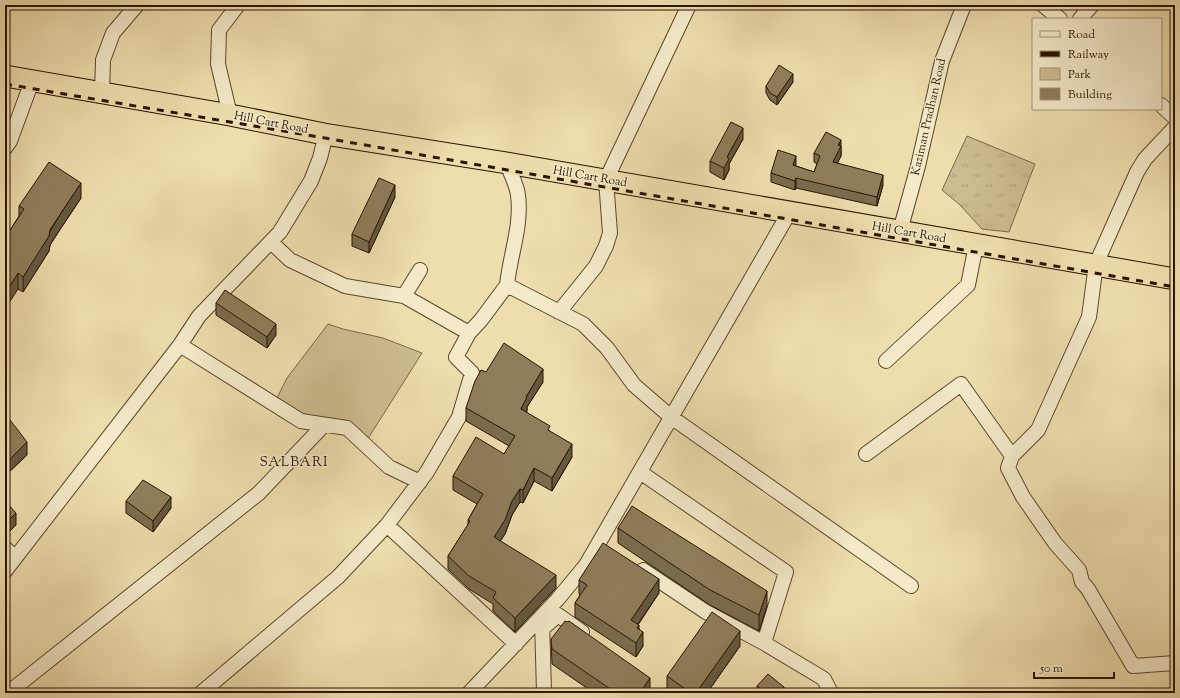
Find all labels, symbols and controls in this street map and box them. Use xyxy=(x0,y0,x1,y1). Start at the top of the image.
legend xyxy=(1032,18,1162,110)
text: Road xyxy=(1068,26,1095,44)
text: Railway xyxy=(1068,46,1109,64)
street label: Kaziman Pradhan Road xyxy=(907,56,951,177)
text: Park xyxy=(1068,66,1091,84)
text: Building xyxy=(1068,86,1112,104)
street label: Hill Cart Road xyxy=(232,107,310,139)
street label: Hill Cart Road xyxy=(551,162,629,192)
street label: Hill Cart Road xyxy=(870,218,948,248)
district label: SALBARI xyxy=(259,453,329,473)
scale bar xyxy=(1034,654,1114,680)
text: 50 m xyxy=(1039,660,1063,678)

